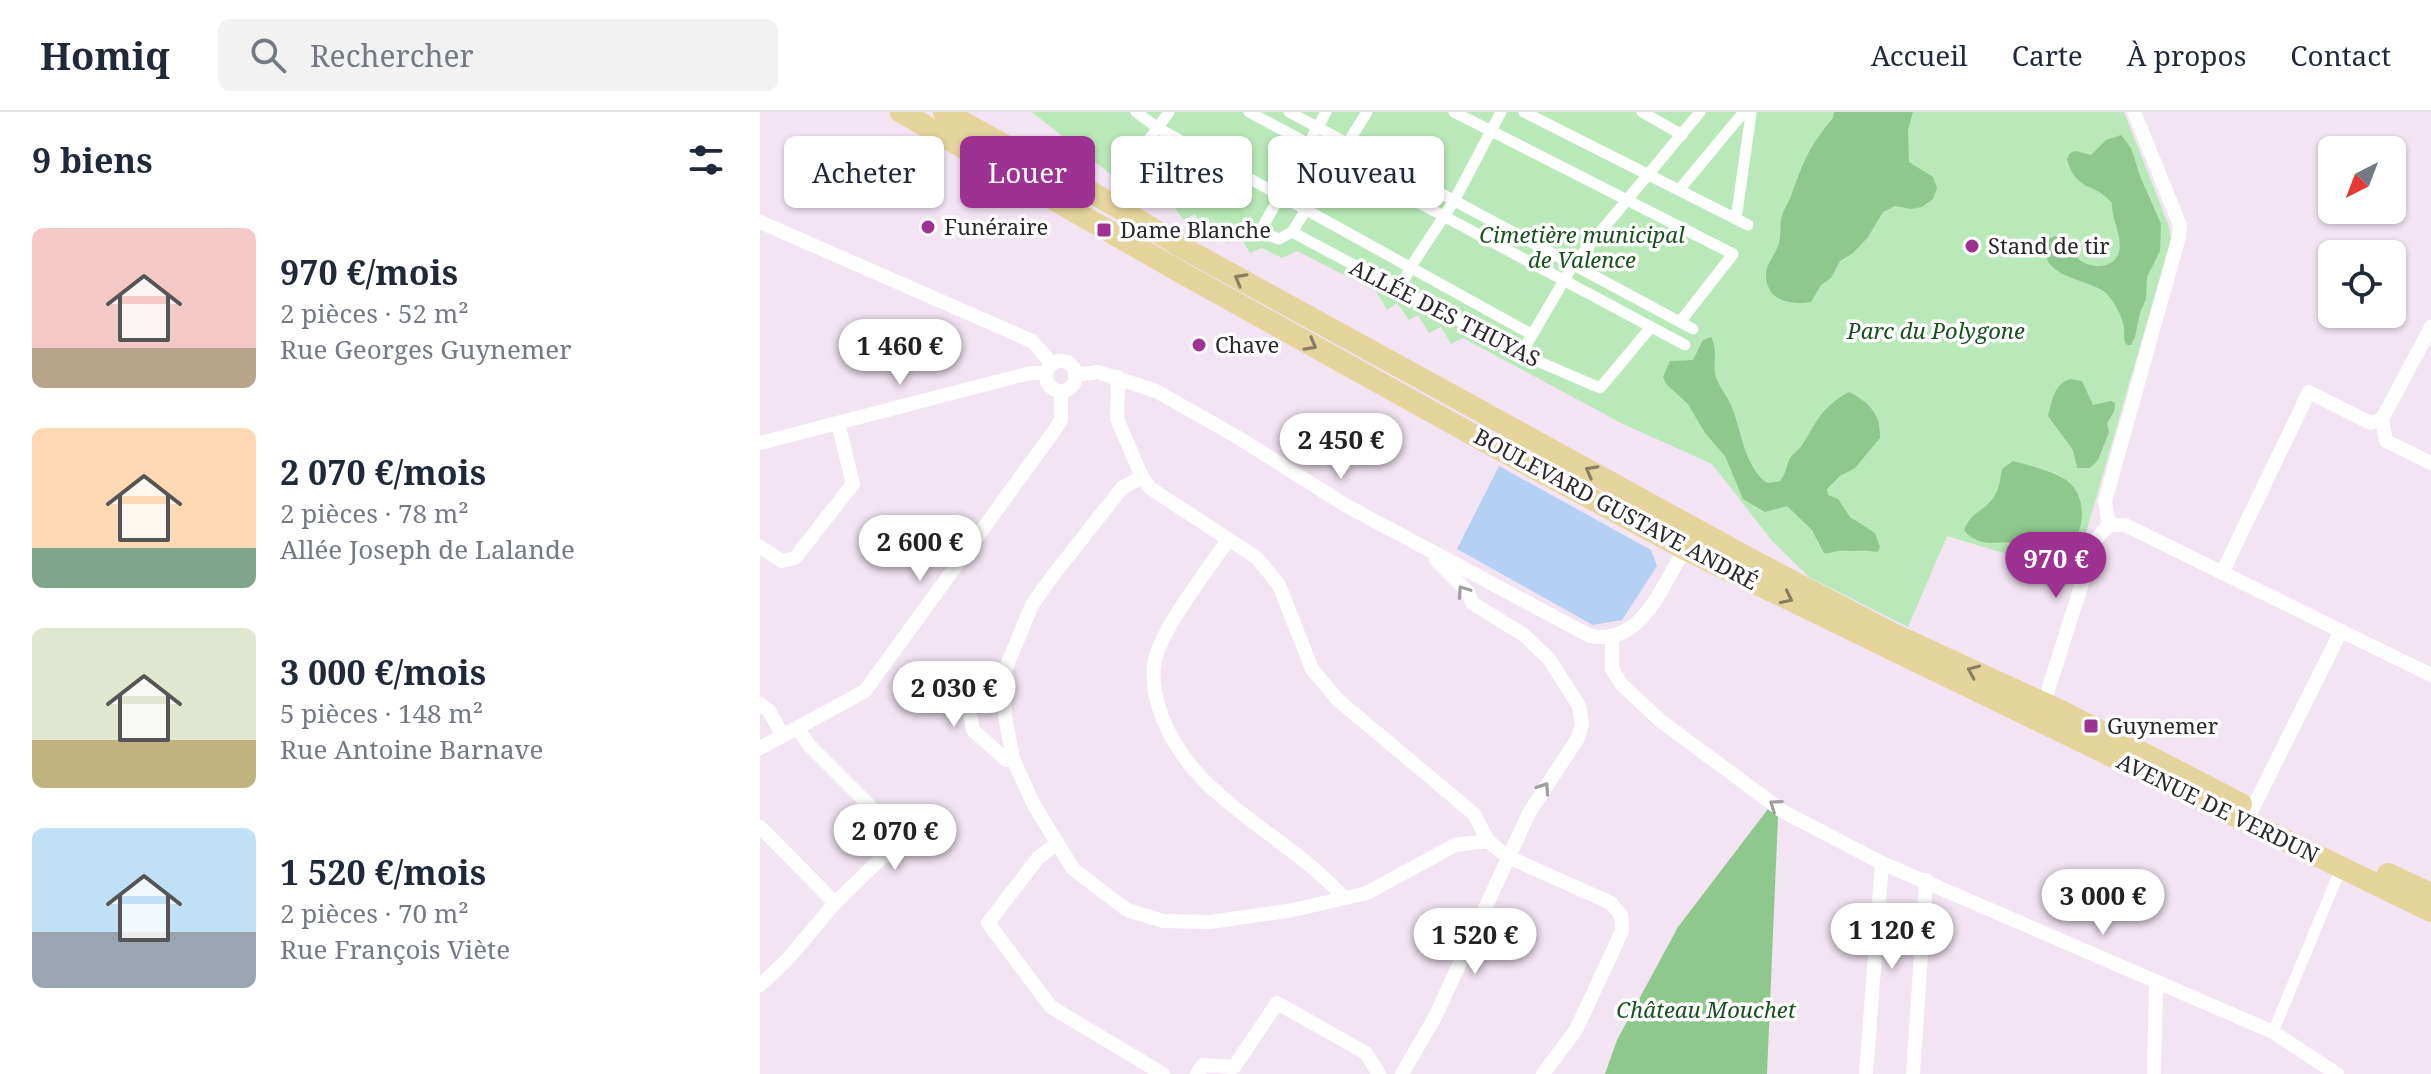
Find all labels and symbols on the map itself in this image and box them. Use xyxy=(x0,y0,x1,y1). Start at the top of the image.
north arrow xyxy=(2318,136,2406,224)
place label: Funéraire xyxy=(944,211,1048,241)
place label: Dame Blanche xyxy=(1120,214,1271,244)
marker: Funéraire xyxy=(919,218,937,236)
park label: Cimetière municipal de Valence xyxy=(1479,219,1685,274)
marker: Dame Blanche xyxy=(1095,221,1113,239)
place label: Stand de tir xyxy=(1988,230,2110,260)
marker: Stand de tir xyxy=(1963,237,1981,255)
street label: ALLÉE DES THUYAS xyxy=(1345,251,1546,373)
one-way arrow xyxy=(1234,273,1248,288)
park label: Parc du Polygone xyxy=(1846,315,2025,345)
pin: 1 460 € xyxy=(826,319,974,387)
place label: Chave xyxy=(1215,329,1279,359)
one-way arrow xyxy=(1302,335,1316,351)
marker: Chave xyxy=(1190,336,1208,354)
pin: 2 450 € xyxy=(1267,413,1415,481)
street label: BOULEVARD GUSTAVE ANDRÉ xyxy=(1469,420,1764,596)
one-way arrow xyxy=(1585,465,1599,481)
pin: 2 600 € xyxy=(846,515,994,583)
pin: 970 € xyxy=(2000,532,2112,600)
one-way arrow xyxy=(1458,585,1473,600)
one-way arrow xyxy=(1779,588,1794,604)
pin: 2 030 € xyxy=(880,661,1028,729)
one-way arrow xyxy=(1967,664,1981,680)
place label: Guynemer xyxy=(2107,710,2219,740)
marker: Guynemer xyxy=(2082,717,2100,735)
street label: AVENUE DE VERDUN xyxy=(2112,745,2325,869)
one-way arrow xyxy=(1534,782,1549,797)
one-way arrow xyxy=(1769,800,1783,815)
pin: 2 070 € xyxy=(821,804,969,872)
pin: 3 000 € xyxy=(2029,869,2177,937)
pin: 1 120 € xyxy=(1818,903,1966,971)
pin: 1 520 € xyxy=(1401,908,1549,976)
park label: Château Mouchet xyxy=(1616,994,1797,1024)

